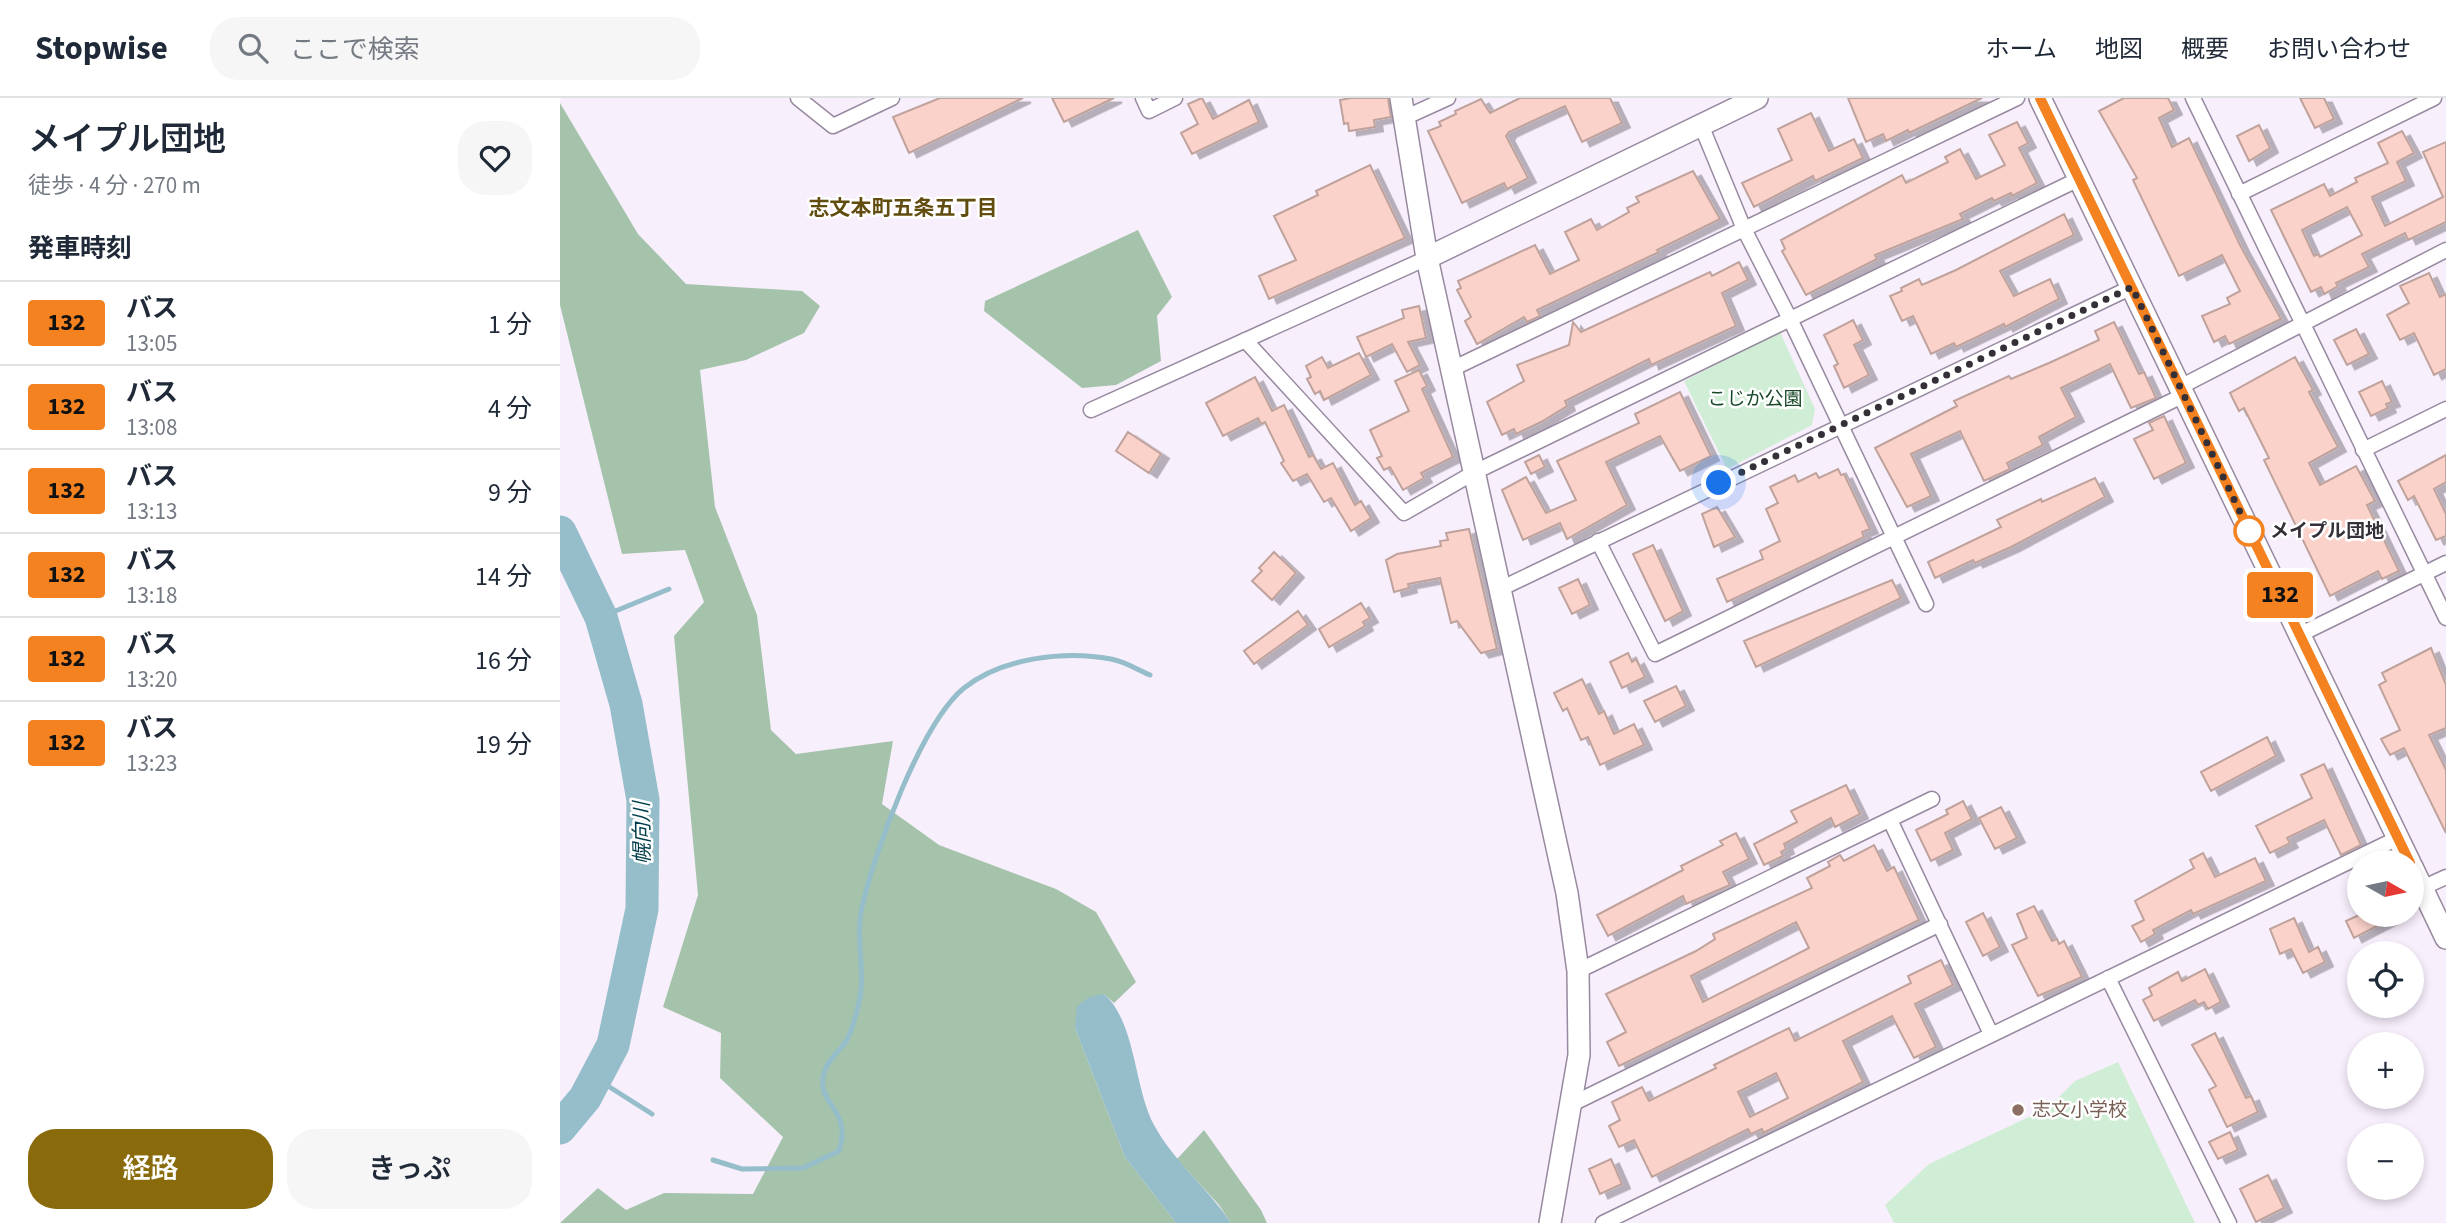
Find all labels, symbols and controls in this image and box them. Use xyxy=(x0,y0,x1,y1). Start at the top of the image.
search box xyxy=(210,17,700,80)
text: Stopwise xyxy=(35,25,168,72)
icon: search xyxy=(234,29,272,67)
text: ここで検索 xyxy=(290,31,420,68)
text: ホーム xyxy=(1986,32,2057,67)
text: 地図 xyxy=(2095,32,2143,67)
text: 概要 xyxy=(2181,32,2229,67)
text: お問い合わせ xyxy=(2267,32,2411,67)
text: メイプル団地 xyxy=(28,116,226,163)
button: heart xyxy=(458,121,532,195)
text: 徒歩 · 4 分 · 270 m xyxy=(28,169,201,202)
district label: 志文本町五条五丁目 xyxy=(809,193,998,223)
text: 発車時刻 xyxy=(28,230,132,267)
text: バス xyxy=(126,290,178,327)
text: 132 xyxy=(47,305,86,340)
text: 1 分 xyxy=(488,306,532,343)
text: 13:05 xyxy=(126,327,177,360)
text: バス xyxy=(126,374,178,411)
park label: こじか公園 xyxy=(1707,386,1803,413)
text: 132 xyxy=(47,389,86,424)
text: 4 分 xyxy=(488,390,532,427)
text: 13:08 xyxy=(126,411,177,444)
text: バス xyxy=(126,458,178,495)
your location xyxy=(1701,465,1736,500)
text: 132 xyxy=(47,473,86,508)
text: 9 分 xyxy=(488,474,532,511)
text: 13:13 xyxy=(126,495,177,528)
marker: メイプル団地 xyxy=(2234,516,2264,546)
place label: メイプル団地 xyxy=(2270,518,2384,545)
text: バス xyxy=(126,542,178,579)
text: 132 xyxy=(47,557,86,592)
text: 14 分 xyxy=(475,558,532,595)
line badge: 132 xyxy=(2240,572,2320,618)
text: 132 xyxy=(2261,577,2299,612)
text: 13:18 xyxy=(126,579,177,612)
text: バス xyxy=(126,626,178,663)
text: 132 xyxy=(47,641,86,676)
text: 16 分 xyxy=(475,642,532,679)
text: 13:20 xyxy=(126,663,177,696)
text: バス xyxy=(126,710,178,747)
text: 132 xyxy=(47,725,86,760)
text: 19 分 xyxy=(475,726,532,763)
text: 13:23 xyxy=(126,747,177,780)
water label: 幌向川 xyxy=(626,799,658,865)
north arrow xyxy=(2347,850,2424,928)
map controls xyxy=(2347,850,2424,1200)
button: locate xyxy=(2347,941,2424,1018)
button: + xyxy=(2347,1032,2424,1109)
place label: 志文小学校 xyxy=(2032,1097,2127,1124)
marker: 志文小学校 xyxy=(2010,1102,2026,1118)
button: − xyxy=(2347,1123,2424,1200)
button: 経路 xyxy=(28,1129,273,1209)
button: きっぷ xyxy=(287,1129,532,1209)

